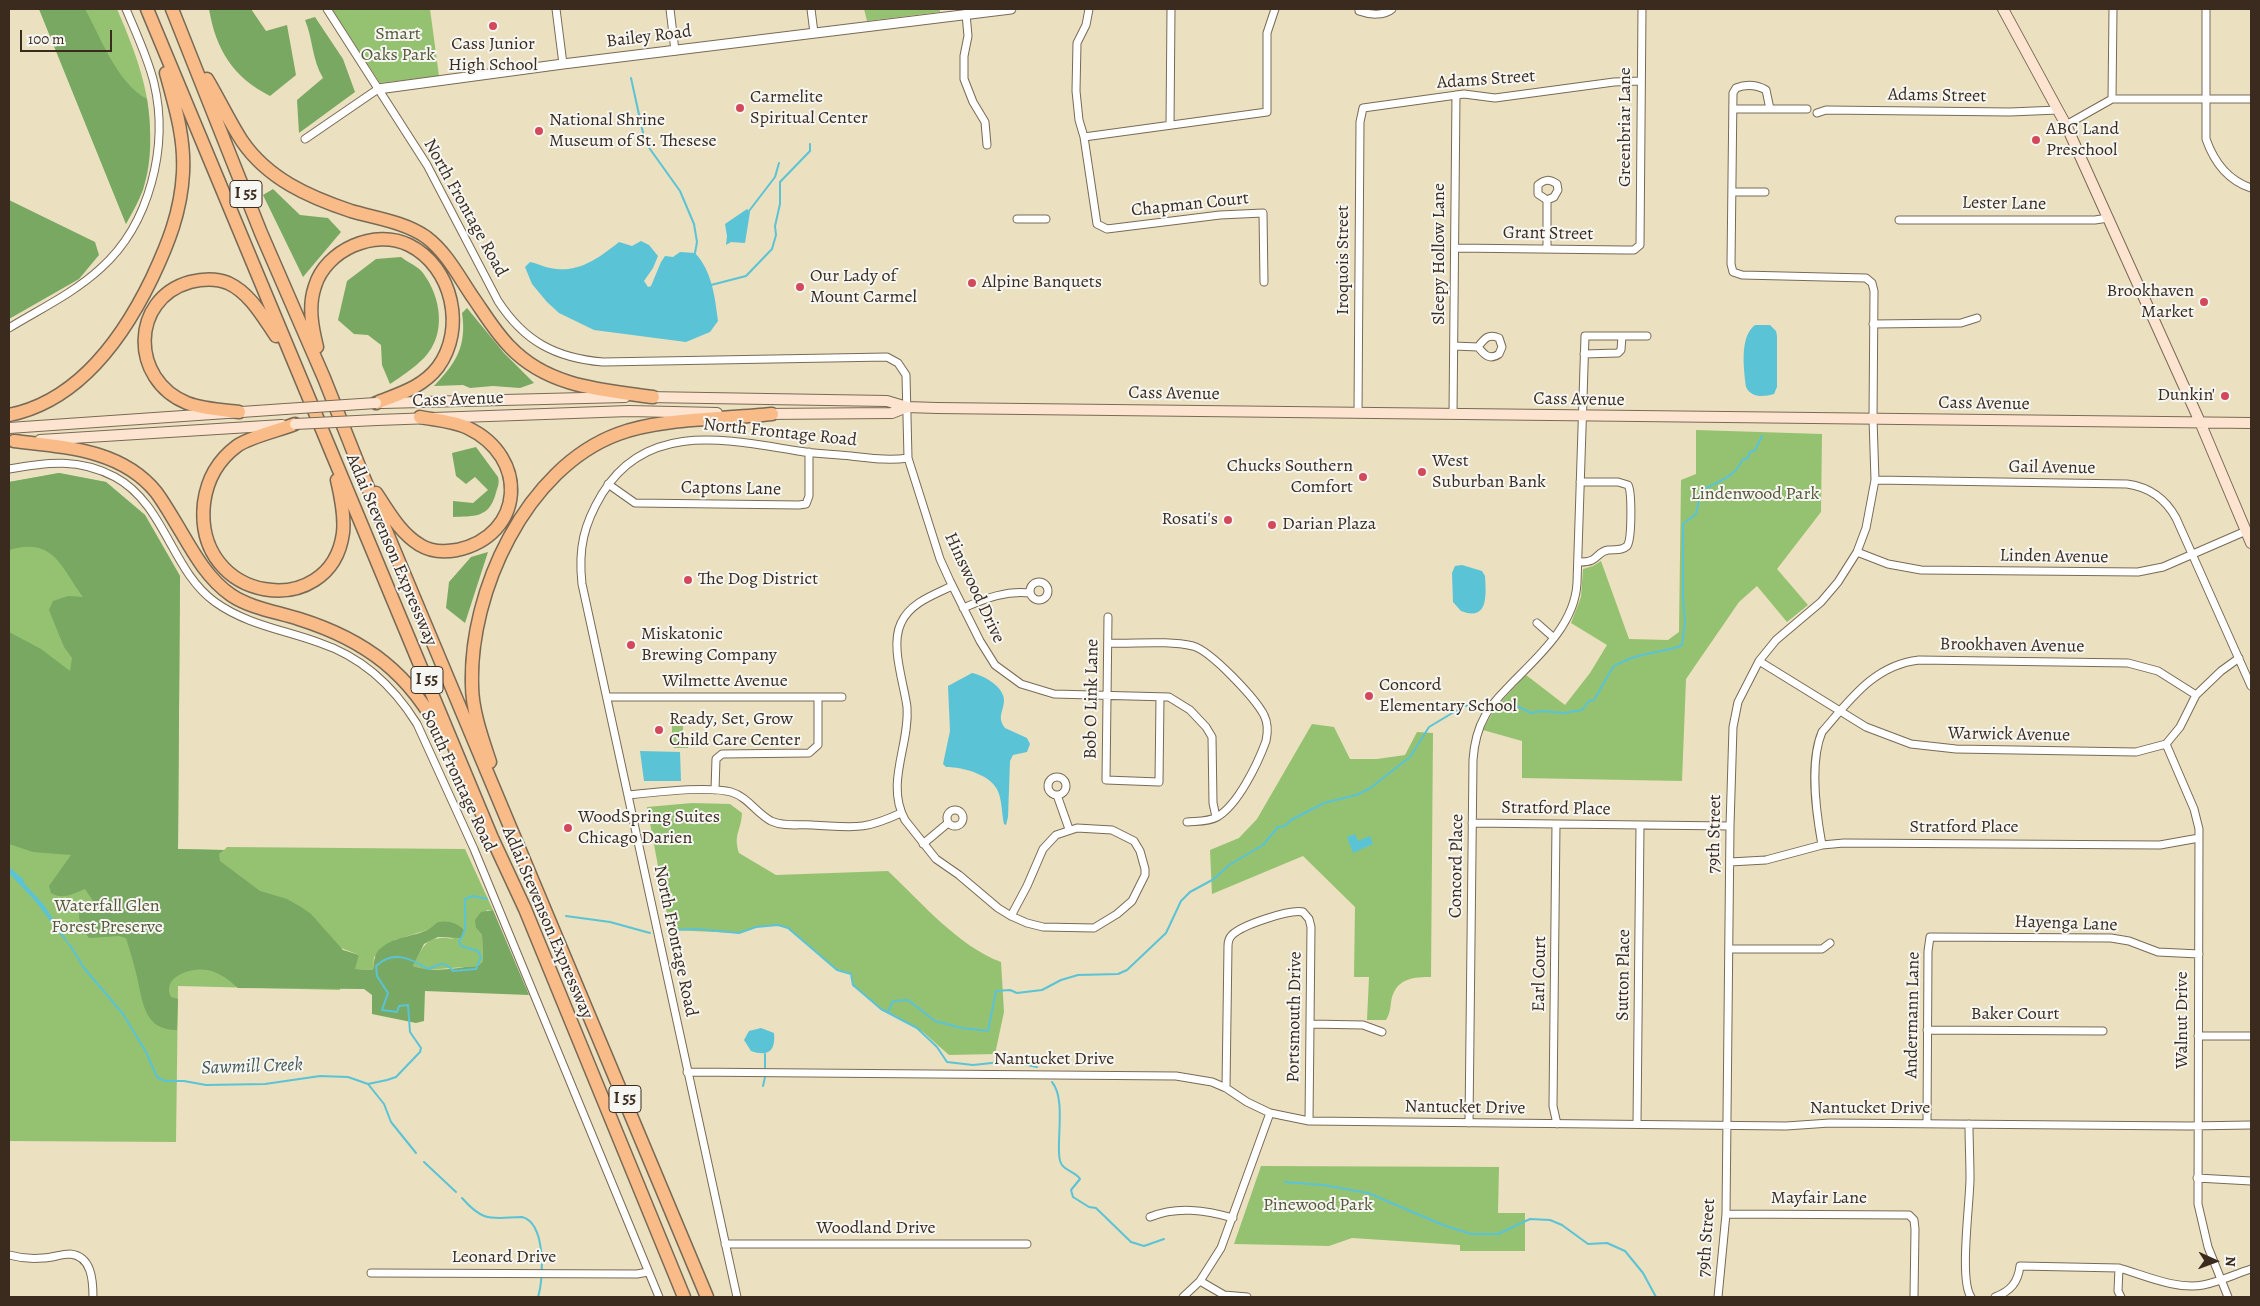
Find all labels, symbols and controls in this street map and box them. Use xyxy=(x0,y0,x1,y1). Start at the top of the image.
scale bar xyxy=(22,20,115,52)
marker: Cass Junior High School xyxy=(487,20,499,32)
street label: Bailey Road xyxy=(605,21,693,53)
park label: Smart Oaks Park xyxy=(361,24,435,66)
text: 100 m xyxy=(28,29,65,49)
place label: Cass Junior High School xyxy=(448,34,538,76)
street label: Adams Street xyxy=(1436,66,1536,94)
street label: Greenbriar Lane xyxy=(1615,67,1637,187)
street label: Adams Street xyxy=(1888,84,1986,108)
place label: Carmelite Spiritual Center xyxy=(750,87,868,130)
marker: Carmelite Spiritual Center xyxy=(734,102,746,114)
place label: National Shrine Museum of St. Thesese xyxy=(549,110,717,152)
place label: ABC Land Preschool xyxy=(2046,119,2119,162)
marker: National Shrine Museum of St. Thesese xyxy=(533,125,545,137)
marker: ABC Land Preschool xyxy=(2030,134,2042,146)
street label: North Frontage Road xyxy=(418,135,512,281)
road number: I 55 xyxy=(230,180,262,208)
street label: Sleepy Hollow Lane xyxy=(1429,183,1451,325)
street label: Chapman Court xyxy=(1130,188,1250,222)
street label: Lester Lane xyxy=(1962,192,2046,216)
street label: Iroquois Street xyxy=(1333,205,1355,315)
street label: Grant Street xyxy=(1503,222,1593,246)
place label: Our Lady of Mount Carmel xyxy=(810,266,917,308)
place label: Alpine Banquets xyxy=(982,272,1102,294)
marker: Alpine Banquets xyxy=(966,277,978,289)
marker: Our Lady of Mount Carmel xyxy=(794,281,806,293)
place label: Brookhaven Market xyxy=(2107,281,2194,324)
marker: Brookhaven Market xyxy=(2198,296,2210,308)
street label: Cass Avenue xyxy=(1128,382,1220,406)
place label: Dunkin' xyxy=(2157,385,2215,407)
street label: Cass Avenue xyxy=(412,388,504,412)
street label: Cass Avenue xyxy=(1533,388,1625,412)
marker: Dunkin' xyxy=(2219,390,2231,402)
street label: Cass Avenue xyxy=(1938,392,2030,416)
street label: North Frontage Road xyxy=(702,414,858,452)
street label: Adlai Stevenson Expressway xyxy=(341,451,441,649)
place label: West Suburban Bank xyxy=(1432,451,1546,494)
place label: Chucks Southern Comfort xyxy=(1227,456,1353,498)
street label: Gail Avenue xyxy=(2008,456,2096,480)
marker: West Suburban Bank xyxy=(1416,466,1428,478)
marker: Chucks Southern Comfort xyxy=(1357,471,1369,483)
street label: Captons Lane xyxy=(681,477,781,501)
park label: Lindenwood Park xyxy=(1691,484,1819,506)
place label: Rosati's xyxy=(1162,509,1218,531)
marker: Rosati's xyxy=(1222,514,1234,526)
place label: Darian Plaza xyxy=(1282,514,1376,536)
marker: Darian Plaza xyxy=(1266,519,1278,531)
street label: Hinswood Drive xyxy=(939,529,1009,647)
street label: Linden Avenue xyxy=(1999,545,2109,569)
place label: The Dog District xyxy=(698,569,818,591)
marker: The Dog District xyxy=(682,574,694,586)
place label: Miskatonic Brewing Company xyxy=(641,624,777,666)
street label: Brookhaven Avenue xyxy=(1940,634,2084,658)
marker: Miskatonic Brewing Company xyxy=(625,639,637,651)
street label: Bob O Link Lane xyxy=(1080,639,1104,759)
road number: I 55 xyxy=(411,666,443,694)
street label: Wilmette Avenue xyxy=(662,671,788,693)
place label: Concord Elementary School xyxy=(1379,675,1517,718)
marker: Concord Elementary School xyxy=(1363,690,1375,702)
street label: South Frontage Road xyxy=(416,707,500,855)
place label: Ready, Set, Grow Child Care Center xyxy=(669,709,800,752)
street label: Warwick Avenue xyxy=(1948,723,2070,747)
marker: Ready, Set, Grow Child Care Center xyxy=(653,724,665,736)
street label: 79th Street xyxy=(1704,794,1726,874)
street label: Stratford Place xyxy=(1501,797,1611,821)
place label: WoodSpring Suites Chicago Darien xyxy=(578,807,720,850)
street label: Concord Place xyxy=(1445,814,1469,918)
street label: Stratford Place xyxy=(1909,817,2019,839)
marker: WoodSpring Suites Chicago Darien xyxy=(562,822,574,834)
street label: Adlai Stevenson Expressway xyxy=(497,824,597,1022)
street label: North Frontage Road xyxy=(648,863,702,1019)
park label: Waterfall Glen Forest Preserve xyxy=(51,896,163,939)
street label: Hayenga Lane xyxy=(2014,911,2118,937)
street label: Sutton Place xyxy=(1612,929,1636,1021)
street label: Earl Court xyxy=(1529,936,1551,1012)
street label: Portsmouth Drive xyxy=(1283,951,1307,1083)
street label: Andermann Lane xyxy=(1901,951,1925,1079)
street label: Walnut Drive xyxy=(2172,971,2194,1069)
street label: Baker Court xyxy=(1971,1004,2059,1026)
street label: Nantucket Drive xyxy=(994,1049,1114,1071)
water label: Sawmill Creek xyxy=(201,1054,303,1080)
road number: I 55 xyxy=(609,1086,641,1112)
street label: Nantucket Drive xyxy=(1404,1096,1526,1120)
street label: Nantucket Drive xyxy=(1810,1098,1930,1120)
street label: Mayfair Lane xyxy=(1771,1188,1867,1210)
park label: Pinewood Park xyxy=(1263,1195,1373,1217)
street label: 79th Street xyxy=(1693,1198,1721,1278)
street label: Woodland Drive xyxy=(816,1218,936,1240)
north arrow xyxy=(2190,1236,2240,1286)
street label: Leonard Drive xyxy=(452,1247,556,1269)
text: N xyxy=(2221,1256,2240,1267)

